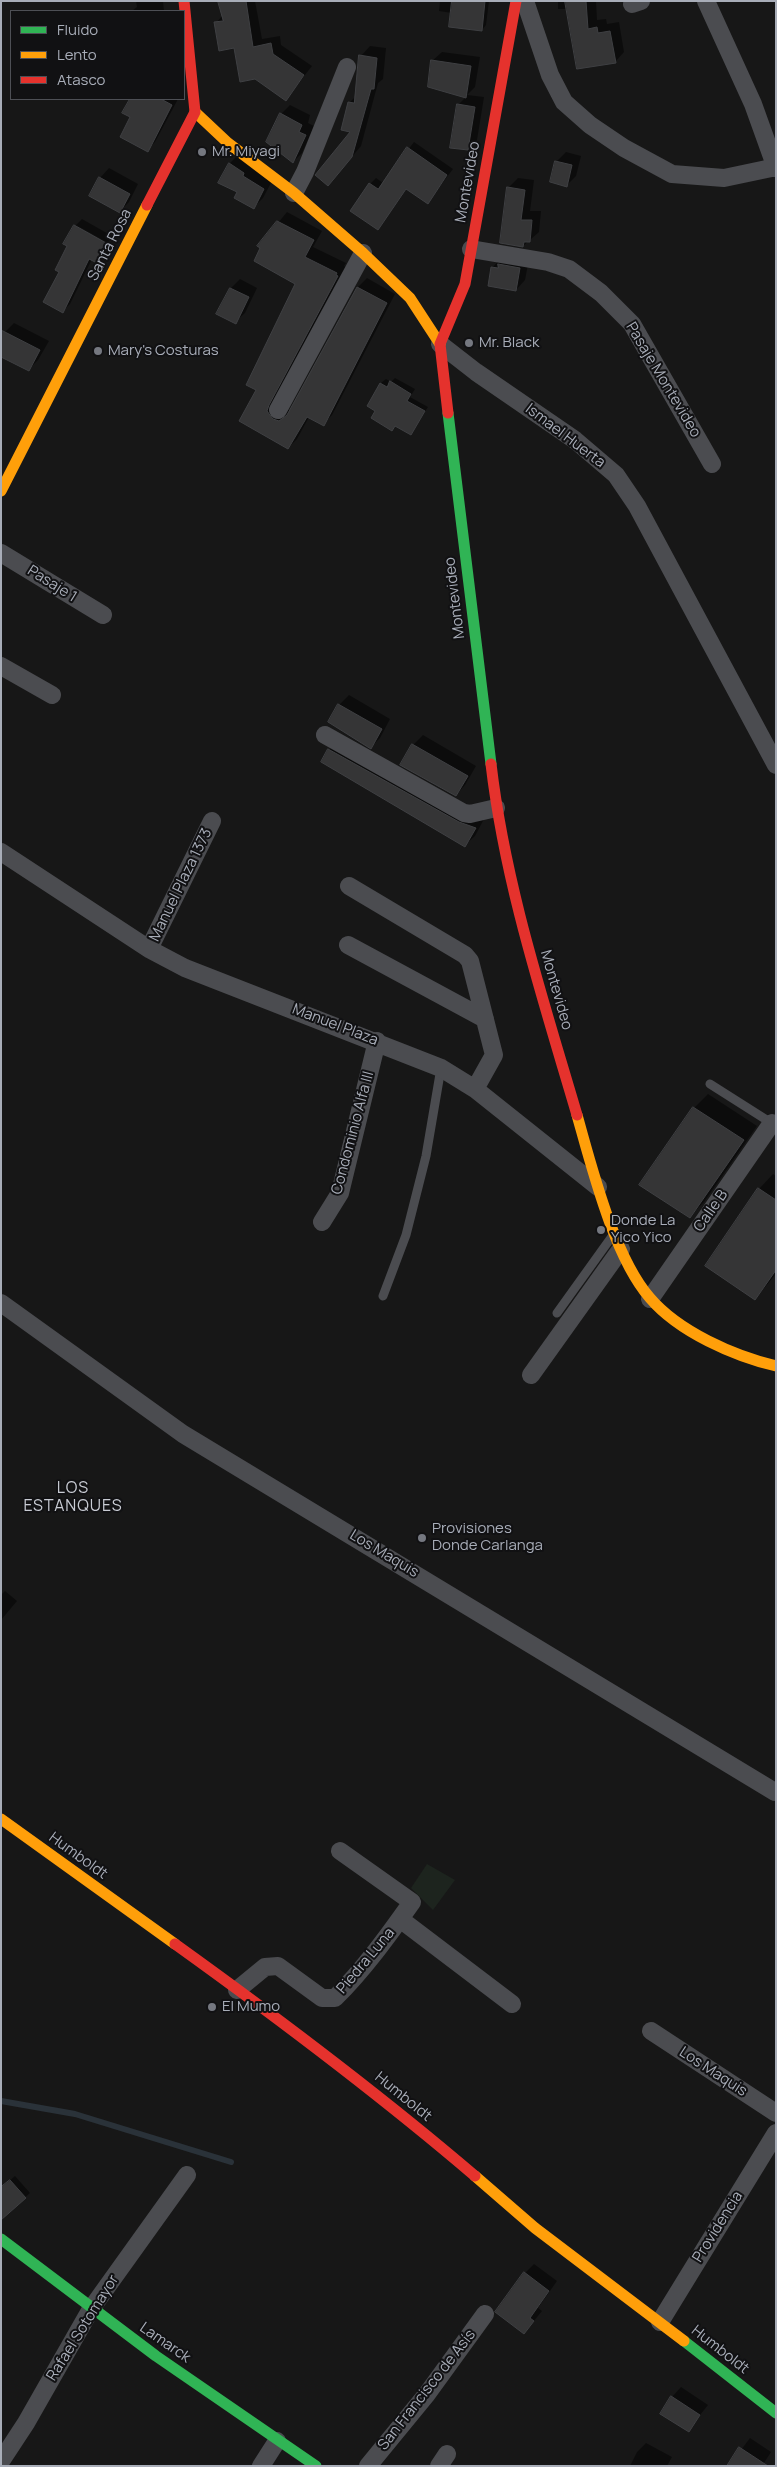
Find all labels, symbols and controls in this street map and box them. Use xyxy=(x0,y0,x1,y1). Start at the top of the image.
legend xyxy=(10,10,185,100)
text: Fluido xyxy=(57,19,98,40)
text: Lento xyxy=(57,44,97,65)
text: Atasco xyxy=(57,69,105,90)
street label: Montevideo xyxy=(452,140,484,224)
place label: Mr. Miyagi xyxy=(212,143,280,161)
marker: Mr. Miyagi xyxy=(196,146,208,158)
street label: Santa Rosa xyxy=(84,206,136,284)
street label: Pasaje Montevideo xyxy=(622,319,704,441)
place label: Mr. Black xyxy=(479,334,539,352)
marker: Mr. Black xyxy=(463,337,475,349)
place label: Mary's Costuras xyxy=(108,342,219,360)
marker: Mary's Costuras xyxy=(92,345,104,357)
street label: Ismael Huerta xyxy=(521,400,609,472)
street label: Montevideo xyxy=(441,556,469,640)
street label: Pasaje 1 xyxy=(24,562,80,606)
street label: Manuel Plaza 1373 xyxy=(146,825,216,945)
street label: Montevideo xyxy=(536,948,576,1032)
street label: Manuel Plaza xyxy=(289,1000,381,1050)
street label: Condominio Alfa III xyxy=(328,1069,378,1197)
street label: Calle B xyxy=(690,1187,732,1235)
place label: Donde La Yico Yico xyxy=(611,1212,675,1247)
marker: Donde La Yico Yico xyxy=(595,1224,607,1236)
district label: LOS ESTANQUES xyxy=(22,1479,124,1517)
place label: Provisiones Donde Carlanga xyxy=(432,1520,543,1555)
street label: Los Maquis xyxy=(346,1526,422,1582)
marker: Provisiones Donde Carlanga xyxy=(416,1532,428,1544)
street label: Humboldt xyxy=(45,1829,111,1883)
street label: Piedra Luna xyxy=(333,1924,399,1998)
place label: El Mumo xyxy=(222,1998,280,2016)
marker: El Mumo xyxy=(206,2001,218,2013)
street label: Los Maquis xyxy=(676,2043,750,2101)
street label: Humboldt xyxy=(371,2069,435,2125)
street label: Providencia xyxy=(689,2188,747,2266)
street label: Rafael Sotomayor xyxy=(43,2272,123,2384)
street label: Lamarck xyxy=(136,2319,194,2367)
street label: Humboldt xyxy=(688,2322,752,2378)
street label: San Francisco de Asís xyxy=(374,2326,480,2454)

